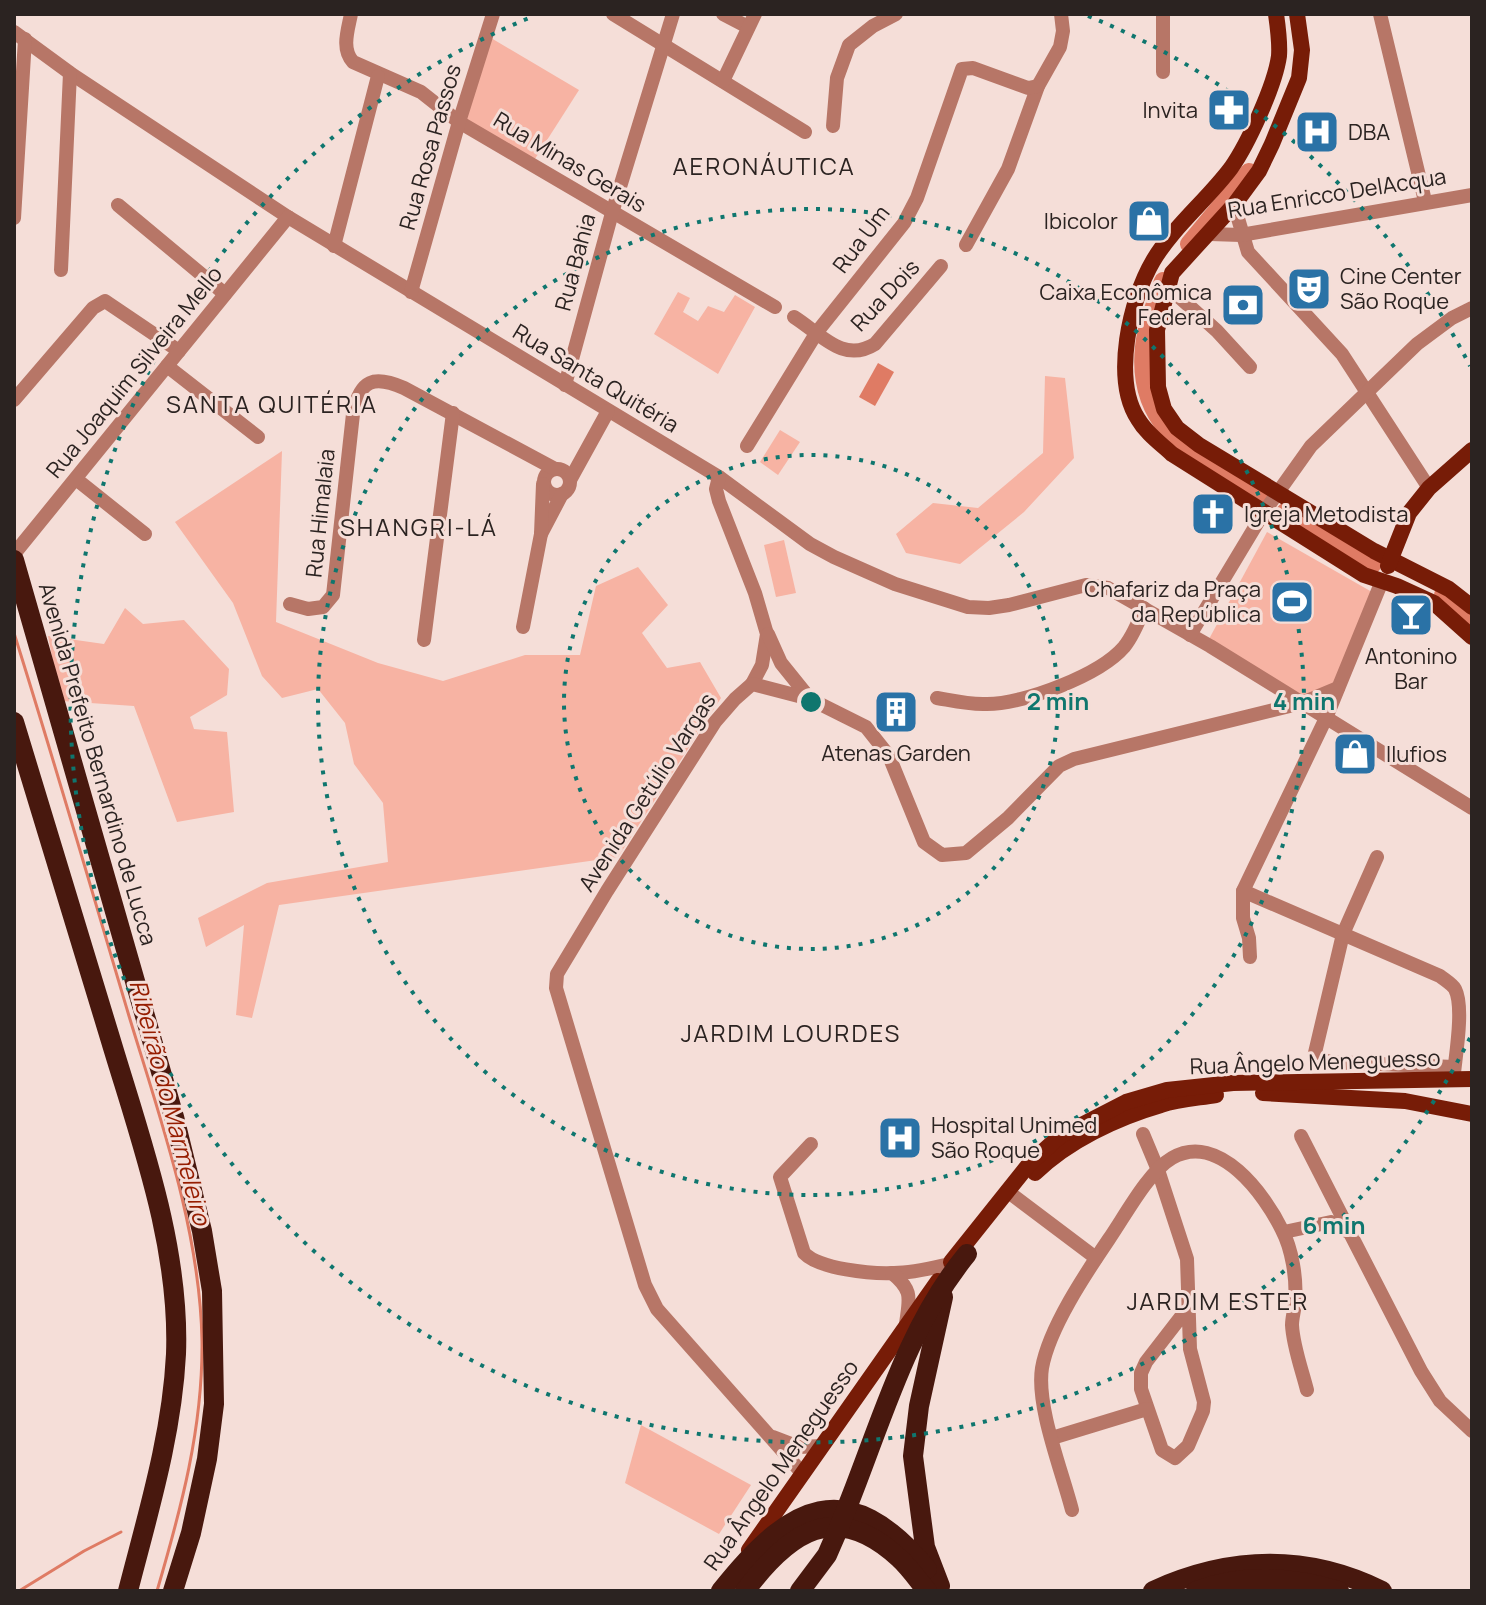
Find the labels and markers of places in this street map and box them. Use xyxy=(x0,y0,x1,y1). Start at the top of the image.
pharmacy icon: Invita xyxy=(1205,86,1253,134)
place label: Invita xyxy=(1142,95,1198,125)
hospital icon: DBA xyxy=(1293,108,1341,156)
place label: DBA xyxy=(1348,117,1390,147)
shop icon: Ibicolor xyxy=(1125,197,1173,245)
place label: Ibicolor xyxy=(1044,206,1118,236)
place label: Cine Center São Roque xyxy=(1340,261,1462,316)
theatre icon: Cine Center São Roque xyxy=(1285,265,1333,313)
place label: Caixa Econômica Federal xyxy=(1040,277,1212,332)
bank icon: Caixa Econômica Federal xyxy=(1219,281,1267,329)
church icon: Igreja Metodista xyxy=(1189,490,1237,538)
place label: Igreja Metodista xyxy=(1244,499,1408,529)
place label: Chafariz da Praça da República xyxy=(1084,574,1261,629)
sports icon: Chafariz da Praça da República xyxy=(1268,578,1316,626)
bar icon: Antonino Bar xyxy=(1387,591,1435,639)
place label: Antonino Bar xyxy=(1365,641,1457,696)
centre of rings xyxy=(797,688,825,716)
building icon: Atenas Garden xyxy=(872,688,920,736)
shop icon: Ilufios xyxy=(1331,730,1379,778)
place label: Atenas Garden xyxy=(821,738,971,768)
place label: Ilufios xyxy=(1386,739,1447,769)
place label: Hospital Unimed São Roque xyxy=(931,1110,1097,1165)
hospital icon: Hospital Unimed São Roque xyxy=(876,1114,924,1162)

